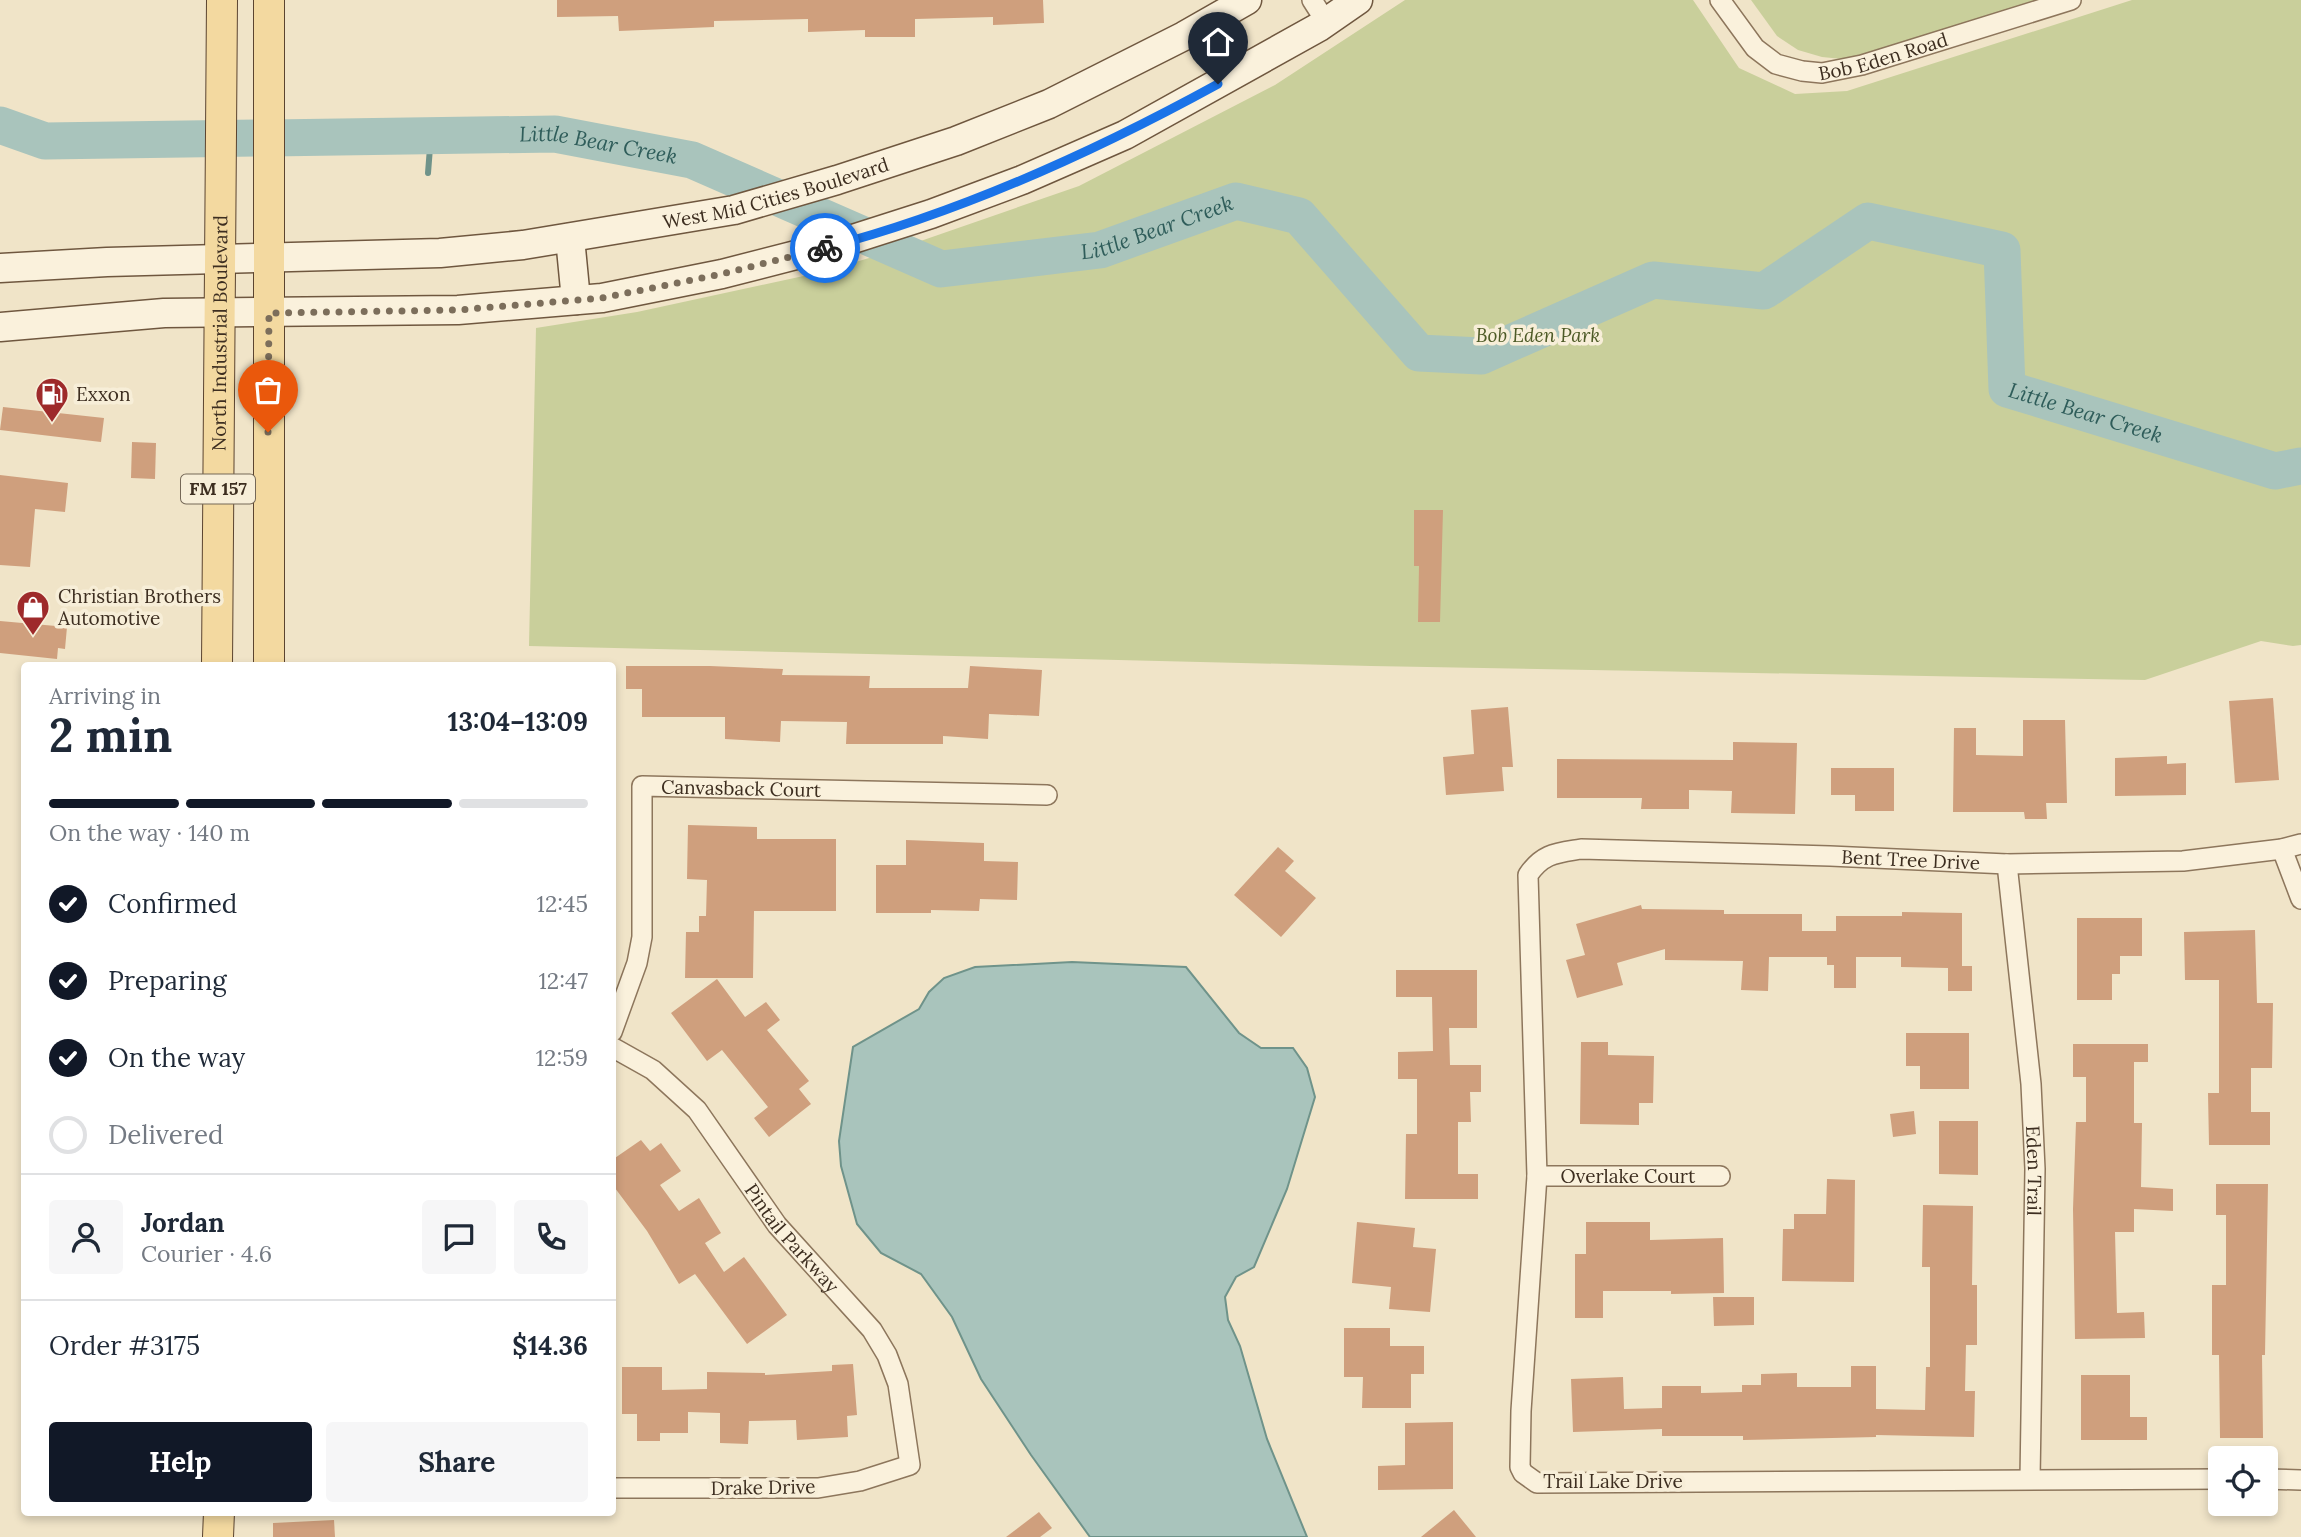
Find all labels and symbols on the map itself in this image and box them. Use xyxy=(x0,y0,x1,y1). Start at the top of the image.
pin xyxy=(1188,12.0,1248,84)
street label: Bob Eden Road xyxy=(1816,27,1951,85)
water label: Little Bear Creek xyxy=(519,120,680,170)
street label: West Mid Cities Boulevard xyxy=(661,152,892,234)
water label: Little Bear Creek xyxy=(1079,189,1237,265)
courier xyxy=(790,213,860,283)
street label: North Industrial Boulevard xyxy=(207,215,232,451)
park label: Bob Eden Park xyxy=(1476,323,1600,347)
pin xyxy=(238,360,298,432)
fuel station icon: Exxon xyxy=(33,375,71,424)
water label: Little Bear Creek xyxy=(2005,376,2166,449)
place label: Exxon xyxy=(76,382,131,406)
road number: FM 157 xyxy=(181,475,255,504)
place label: Christian Brothers Automotive xyxy=(57,584,221,630)
shop icon: Christian Brothers Automotive xyxy=(14,588,52,637)
street label: Canvasback Court xyxy=(661,774,822,802)
street label: Bent Tree Drive xyxy=(1841,845,1981,875)
street label: Eden Trail xyxy=(2021,1125,2047,1216)
street label: Overlake Court xyxy=(1561,1164,1696,1188)
street label: Pintail Parkway xyxy=(740,1179,844,1298)
street label: Trail Lake Drive xyxy=(1543,1469,1683,1493)
street label: Drake Drive xyxy=(710,1474,816,1500)

